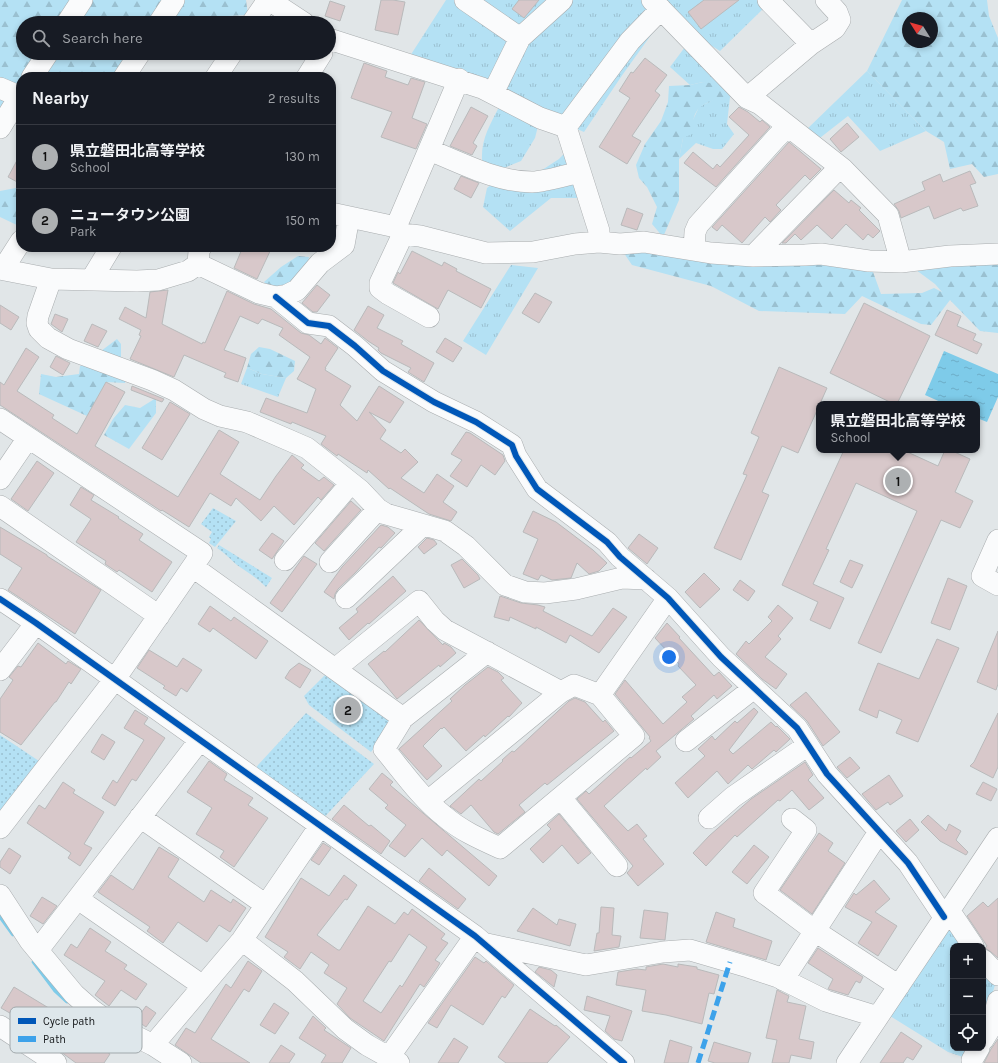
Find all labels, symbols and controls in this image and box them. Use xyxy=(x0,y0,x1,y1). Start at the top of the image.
north arrow xyxy=(902,12,938,48)
search box xyxy=(16,16,336,60)
icon: search xyxy=(30,27,52,49)
text: Search here xyxy=(62,29,143,47)
text: Nearby xyxy=(32,88,89,108)
text: 2 results xyxy=(268,91,320,106)
text: 県立磐田北高等学校 xyxy=(70,142,205,160)
text: 1 xyxy=(43,149,47,164)
text: 130 m xyxy=(285,149,320,164)
text: School xyxy=(70,160,110,175)
text: ニュータウン公園 xyxy=(70,206,190,224)
text: 2 xyxy=(41,213,49,228)
text: 150 m xyxy=(285,213,320,228)
text: Park xyxy=(70,224,96,239)
popup xyxy=(816,401,980,453)
text: 県立磐田北高等学校 xyxy=(830,412,966,430)
text: School xyxy=(830,430,871,445)
pin: 1 xyxy=(885,466,911,496)
your location xyxy=(659,647,679,667)
pin: 2 xyxy=(335,695,361,725)
map controls xyxy=(950,943,986,1051)
button: + xyxy=(950,943,986,979)
button: − xyxy=(950,979,986,1015)
legend xyxy=(10,1007,142,1053)
text: Cycle path xyxy=(43,1015,95,1028)
button: locate xyxy=(950,1015,986,1051)
text: Path xyxy=(43,1033,66,1046)

